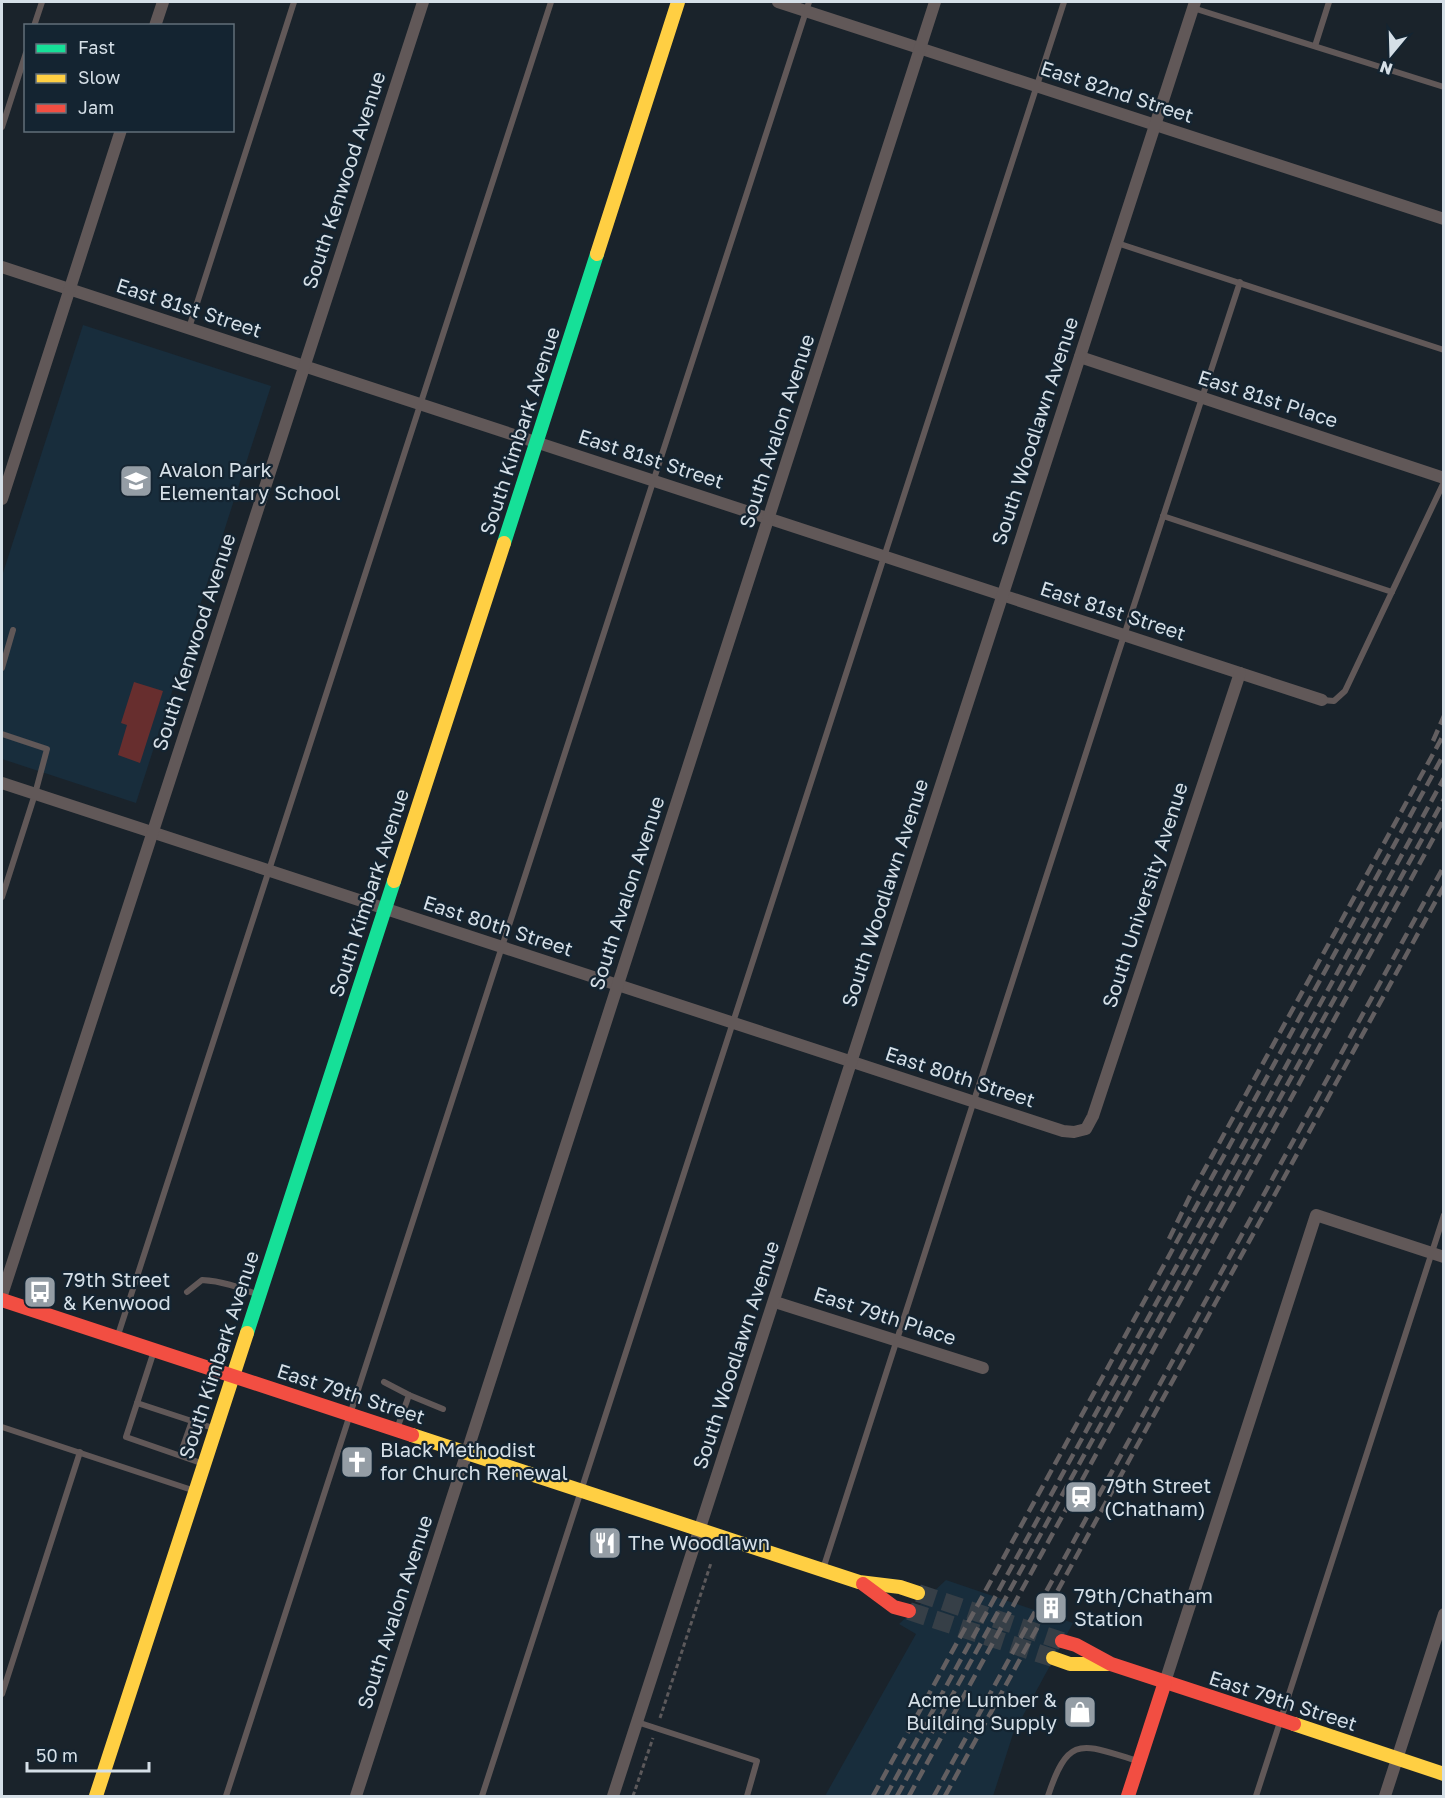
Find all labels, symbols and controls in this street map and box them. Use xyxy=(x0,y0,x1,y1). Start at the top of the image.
legend xyxy=(24,24,234,132)
north arrow xyxy=(1361,24,1421,84)
text: Fast xyxy=(78,36,115,58)
street label: East 82nd Street xyxy=(1038,55,1197,127)
text: N xyxy=(1377,57,1395,80)
text: Slow xyxy=(78,66,121,88)
street label: South Kenwood Avenue xyxy=(297,68,390,291)
text: Jam xyxy=(78,96,114,118)
street label: East 81st Street xyxy=(114,272,265,342)
street label: South Woodlawn Avenue xyxy=(986,314,1082,548)
street label: South Kimbark Avenue xyxy=(474,324,564,538)
street label: South Avalon Avenue xyxy=(733,331,819,531)
street label: East 81st Place xyxy=(1195,364,1341,432)
street label: East 81st Street xyxy=(576,423,727,493)
place label: Avalon Park Elementary School xyxy=(159,457,341,504)
school or university icon: Avalon Park Elementary School xyxy=(118,463,154,499)
street label: South Kenwood Avenue xyxy=(147,530,240,753)
street label: East 81st Street xyxy=(1038,575,1189,645)
street label: South Woodlawn Avenue xyxy=(836,776,932,1010)
street label: South University Avenue xyxy=(1096,779,1192,1011)
street label: South Kimbark Avenue xyxy=(323,786,413,1000)
street label: South Avalon Avenue xyxy=(583,793,669,993)
street label: East 80th Street xyxy=(420,890,576,961)
street label: East 80th Street xyxy=(882,1041,1038,1112)
street label: South Woodlawn Avenue xyxy=(687,1238,783,1472)
street label: South Kimbark Avenue xyxy=(173,1248,263,1462)
place label: 79th Street & Kenwood xyxy=(63,1267,171,1314)
bus stop icon: 79th Street & Kenwood xyxy=(22,1274,58,1310)
street label: East 79th Place xyxy=(811,1281,959,1349)
street label: East 79th Street xyxy=(274,1358,428,1428)
place label: Black Methodist for Church Renewal xyxy=(380,1437,568,1484)
church icon: Black Methodist for Church Renewal xyxy=(339,1444,375,1480)
place label: 79th Street (Chatham) xyxy=(1104,1473,1211,1520)
station icon: 79th Street (Chatham) xyxy=(1063,1479,1099,1515)
street label: South Avalon Avenue xyxy=(351,1512,437,1712)
restaurant icon: The Woodlawn xyxy=(587,1525,623,1561)
place label: The Woodlawn xyxy=(628,1530,770,1554)
place label: 79th/Chatham Station xyxy=(1074,1583,1213,1630)
building icon: 79th/Chatham Station xyxy=(1033,1590,1069,1626)
street label: East 79th Street xyxy=(1206,1665,1360,1735)
place label: Acme Lumber & Building Supply xyxy=(906,1687,1058,1734)
shop icon: Acme Lumber & Building Supply xyxy=(1062,1694,1098,1730)
scale bar xyxy=(27,1735,148,1773)
text: 50 m xyxy=(36,1744,78,1766)

